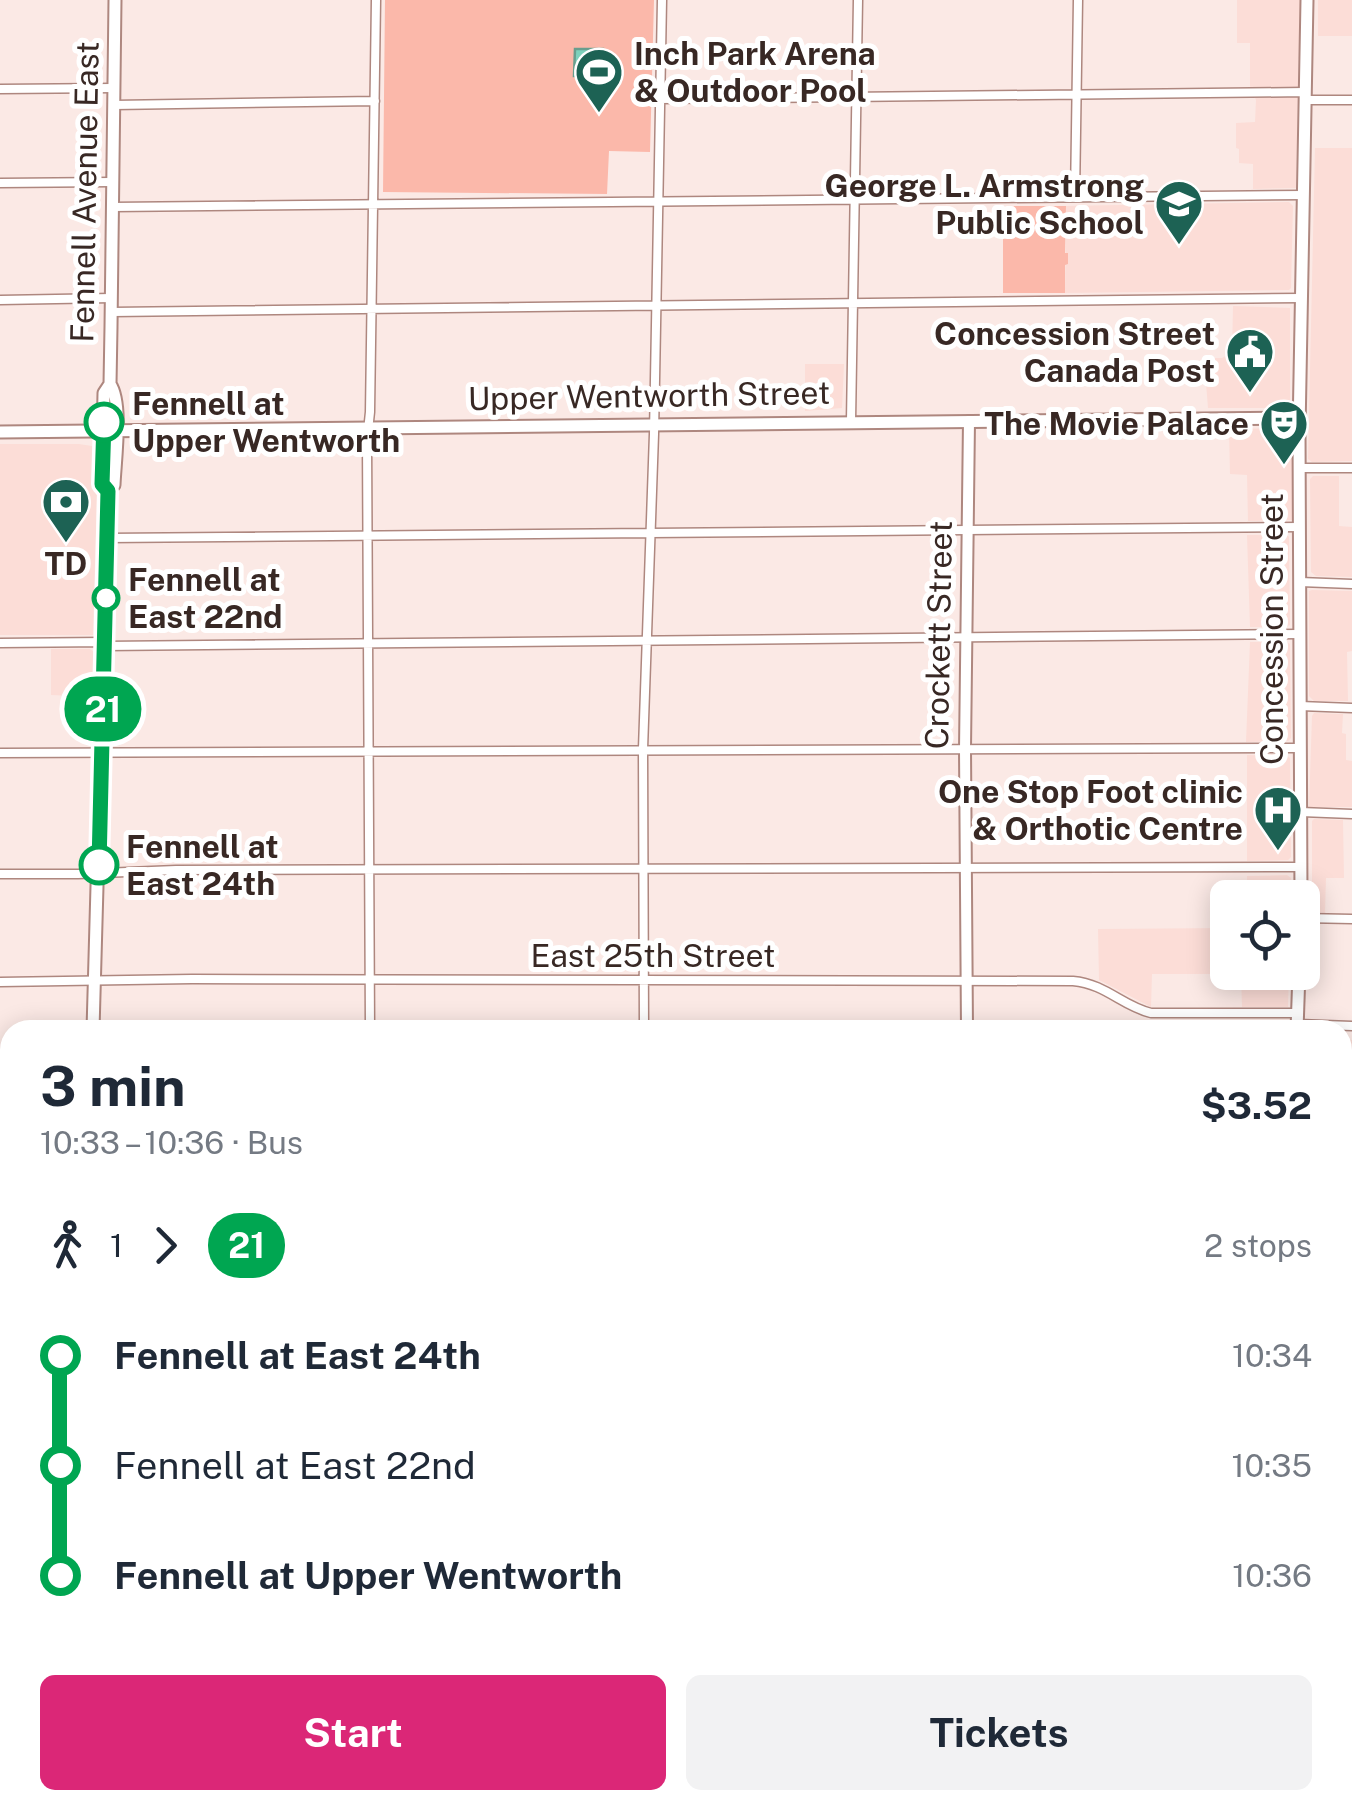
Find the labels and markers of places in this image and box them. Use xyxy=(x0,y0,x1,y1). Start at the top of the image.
place label: Inch Park Arena & Outdoor Pool xyxy=(634,35,876,109)
sports icon: Inch Park Arena & Outdoor Pool xyxy=(573,46,625,114)
place label: George L. Armstrong Public School xyxy=(825,167,1144,241)
school or university icon: George L. Armstrong Public School xyxy=(1153,178,1205,246)
place label: Concession Street Canada Post xyxy=(934,315,1215,389)
public building icon: Concession Street Canada Post xyxy=(1224,326,1276,394)
place label: Fennell at Upper Wentworth xyxy=(132,385,400,459)
theatre icon: The Movie Palace xyxy=(1258,398,1310,466)
marker: Fennell at Upper Wentworth xyxy=(85,403,123,441)
place label: The Movie Palace xyxy=(984,405,1249,442)
bank icon: TD xyxy=(40,476,92,544)
place label: TD xyxy=(45,545,87,582)
place label: Fennell at East 22nd xyxy=(128,561,283,635)
marker: Fennell at East 22nd xyxy=(93,585,119,611)
place label: One Stop Foot clinic & Orthotic Centre xyxy=(938,773,1243,847)
hospital icon: One Stop Foot clinic & Orthotic Centre xyxy=(1252,784,1304,852)
place label: Fennell at East 24th xyxy=(126,828,279,902)
marker: Fennell at East 24th xyxy=(80,846,118,884)

